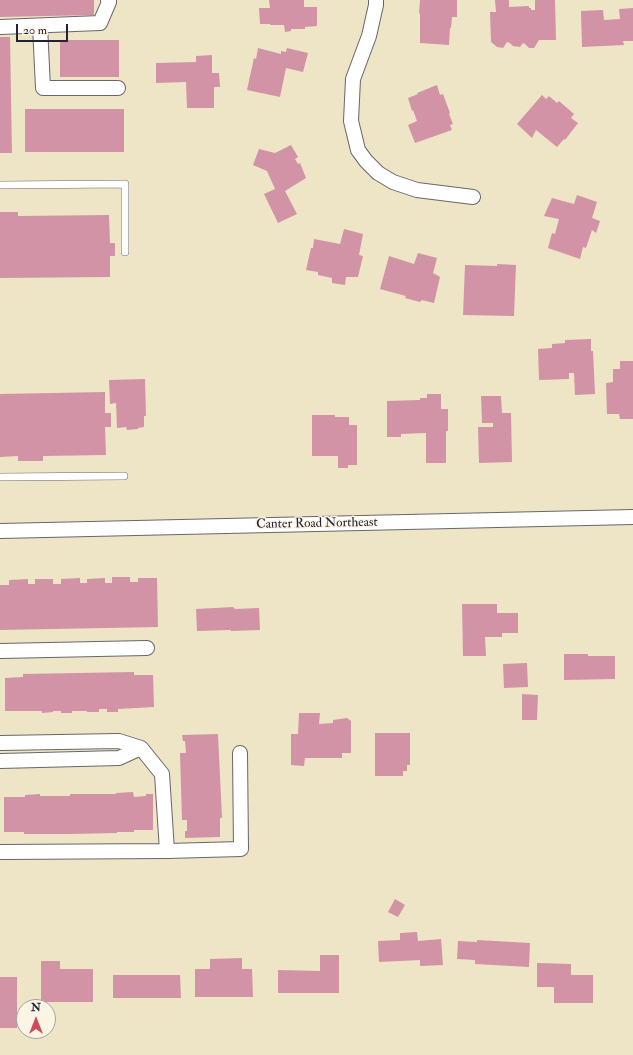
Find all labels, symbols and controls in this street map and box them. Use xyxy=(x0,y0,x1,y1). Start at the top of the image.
scale bar xyxy=(18,16,70,42)
text: 20 m xyxy=(23,23,47,38)
street label: Canter Road Northeast xyxy=(256,515,378,533)
north arrow xyxy=(16,999,56,1039)
text: N xyxy=(31,1001,41,1014)

